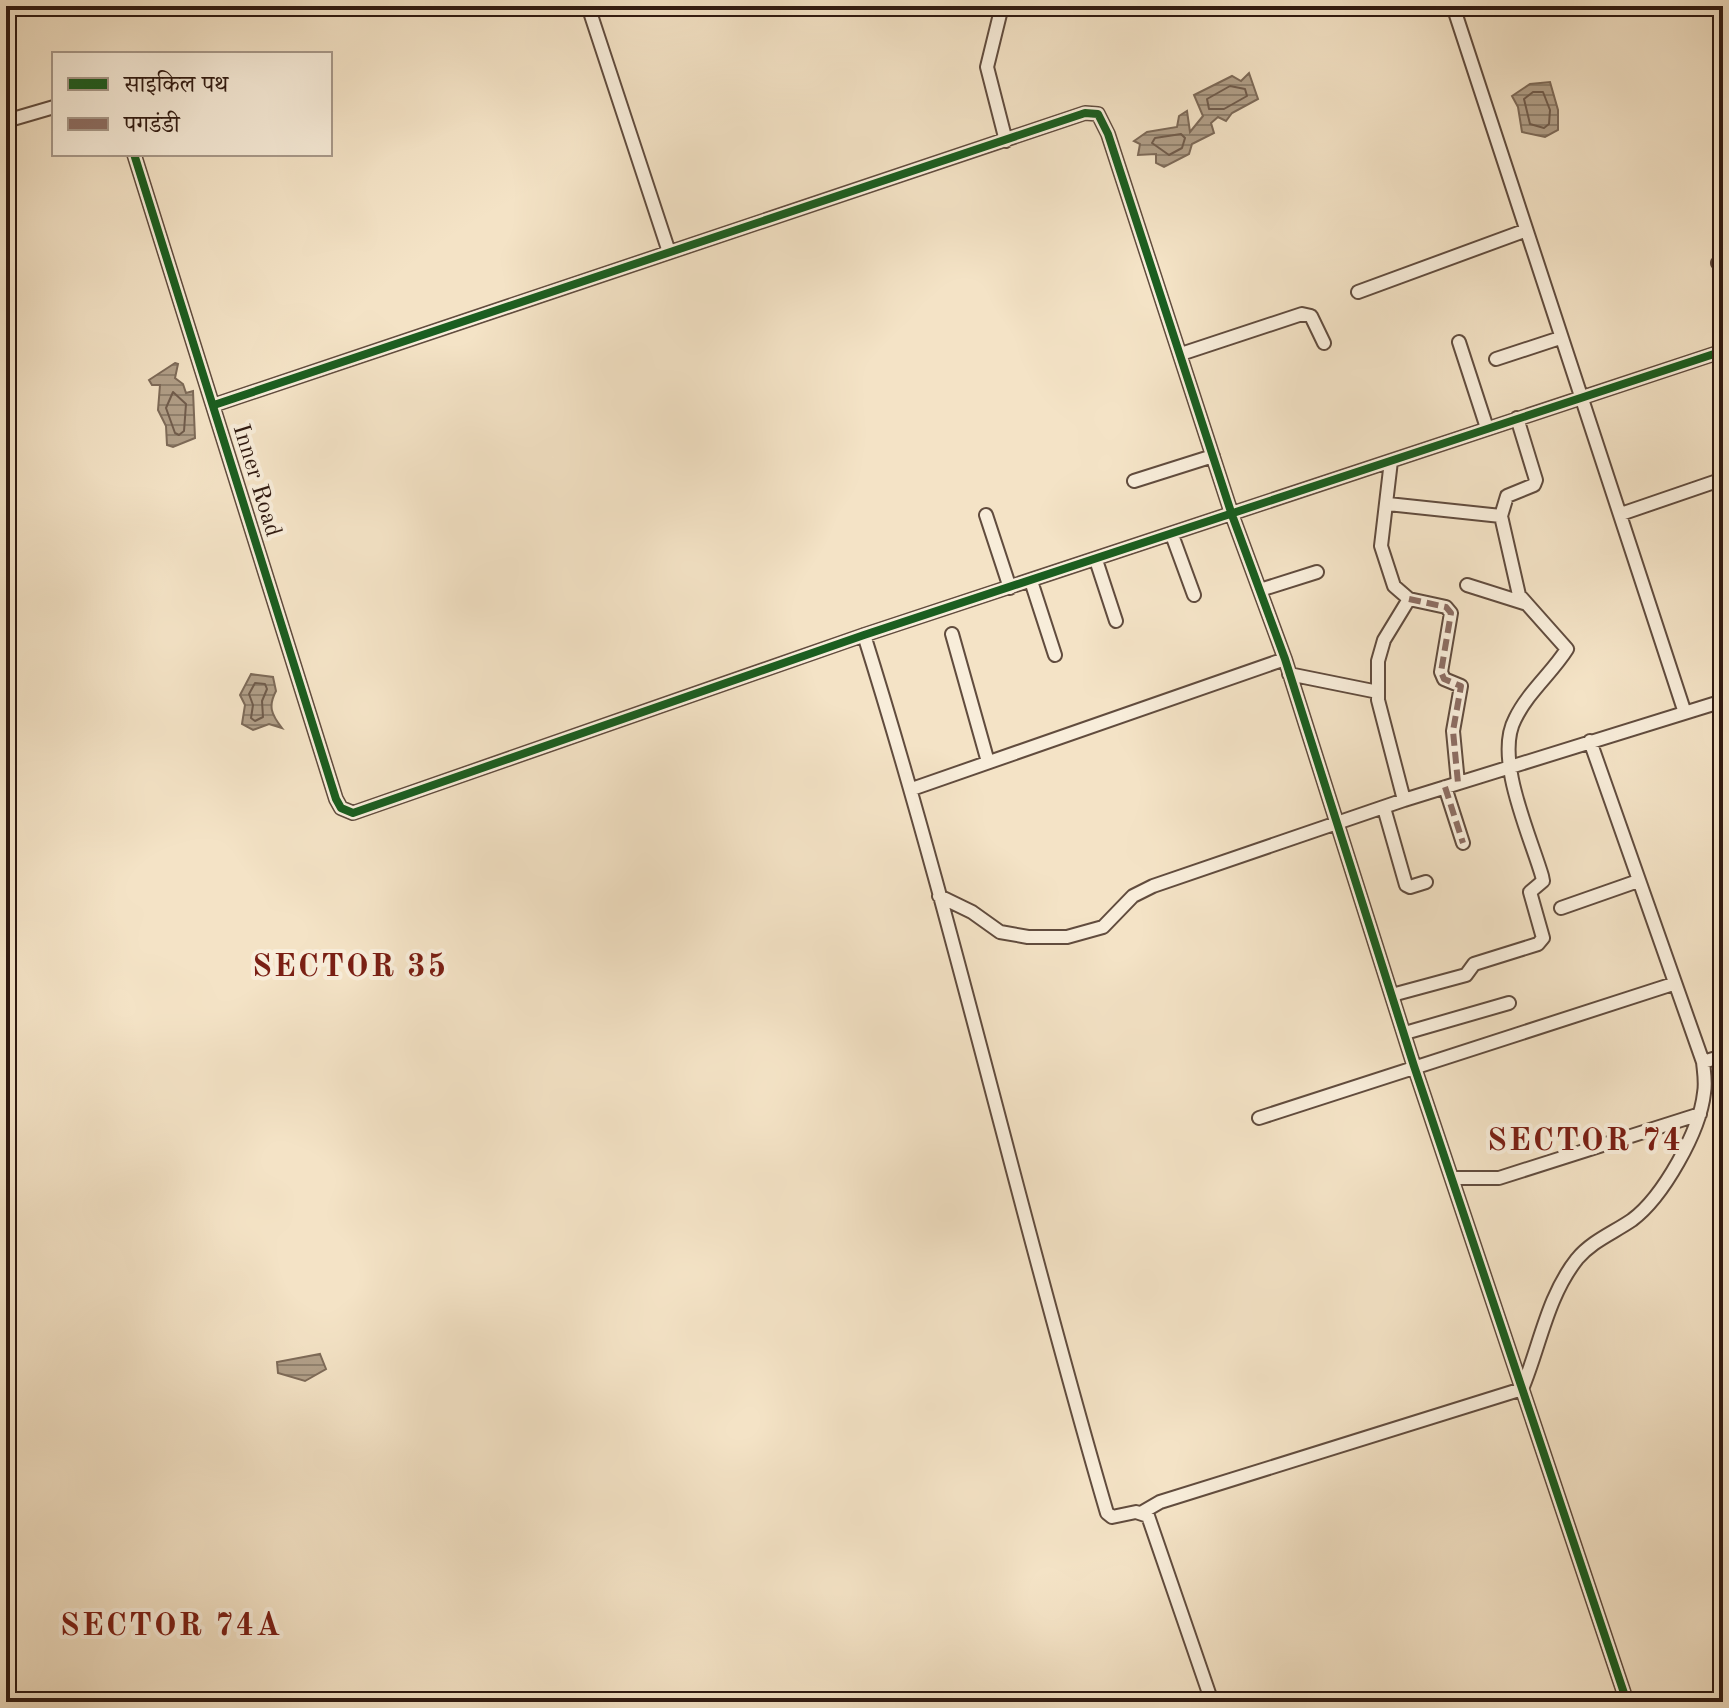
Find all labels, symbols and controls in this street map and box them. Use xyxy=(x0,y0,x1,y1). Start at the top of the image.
legend xyxy=(52,52,332,156)
text: साइकिल पथ xyxy=(123,70,229,98)
text: पगडंडी xyxy=(123,110,181,138)
street label: Inner Road xyxy=(228,421,285,540)
district label: SECTOR 35 xyxy=(252,952,448,984)
district label: SECTOR 74 xyxy=(1487,1126,1683,1158)
district label: SECTOR 74A xyxy=(60,1611,282,1643)

